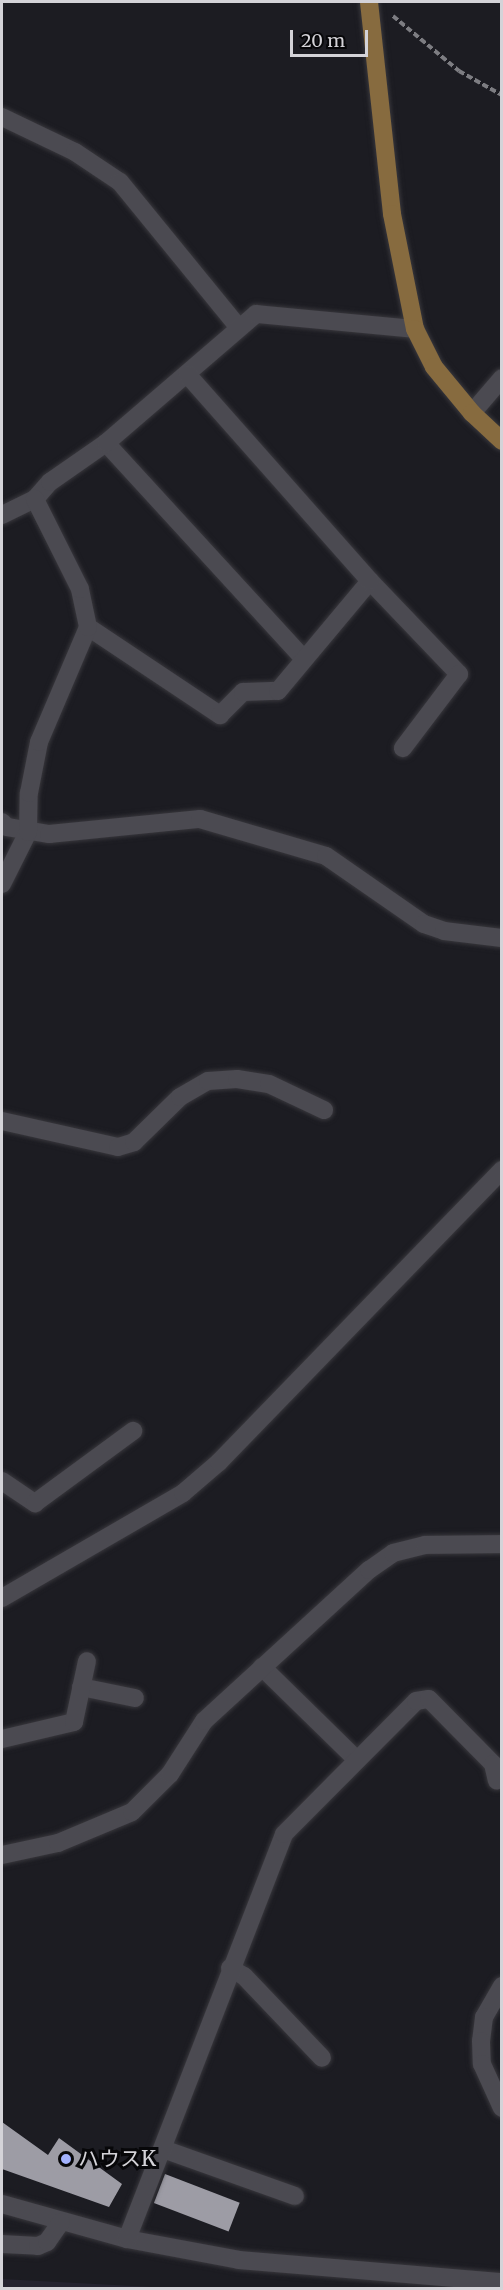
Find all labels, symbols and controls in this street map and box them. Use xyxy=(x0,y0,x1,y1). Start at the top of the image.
scale bar xyxy=(293,18,371,56)
text: 20 m xyxy=(301,29,345,52)
place label: ハウスK xyxy=(78,2146,156,2172)
marker: ハウスK xyxy=(59,2152,73,2166)

